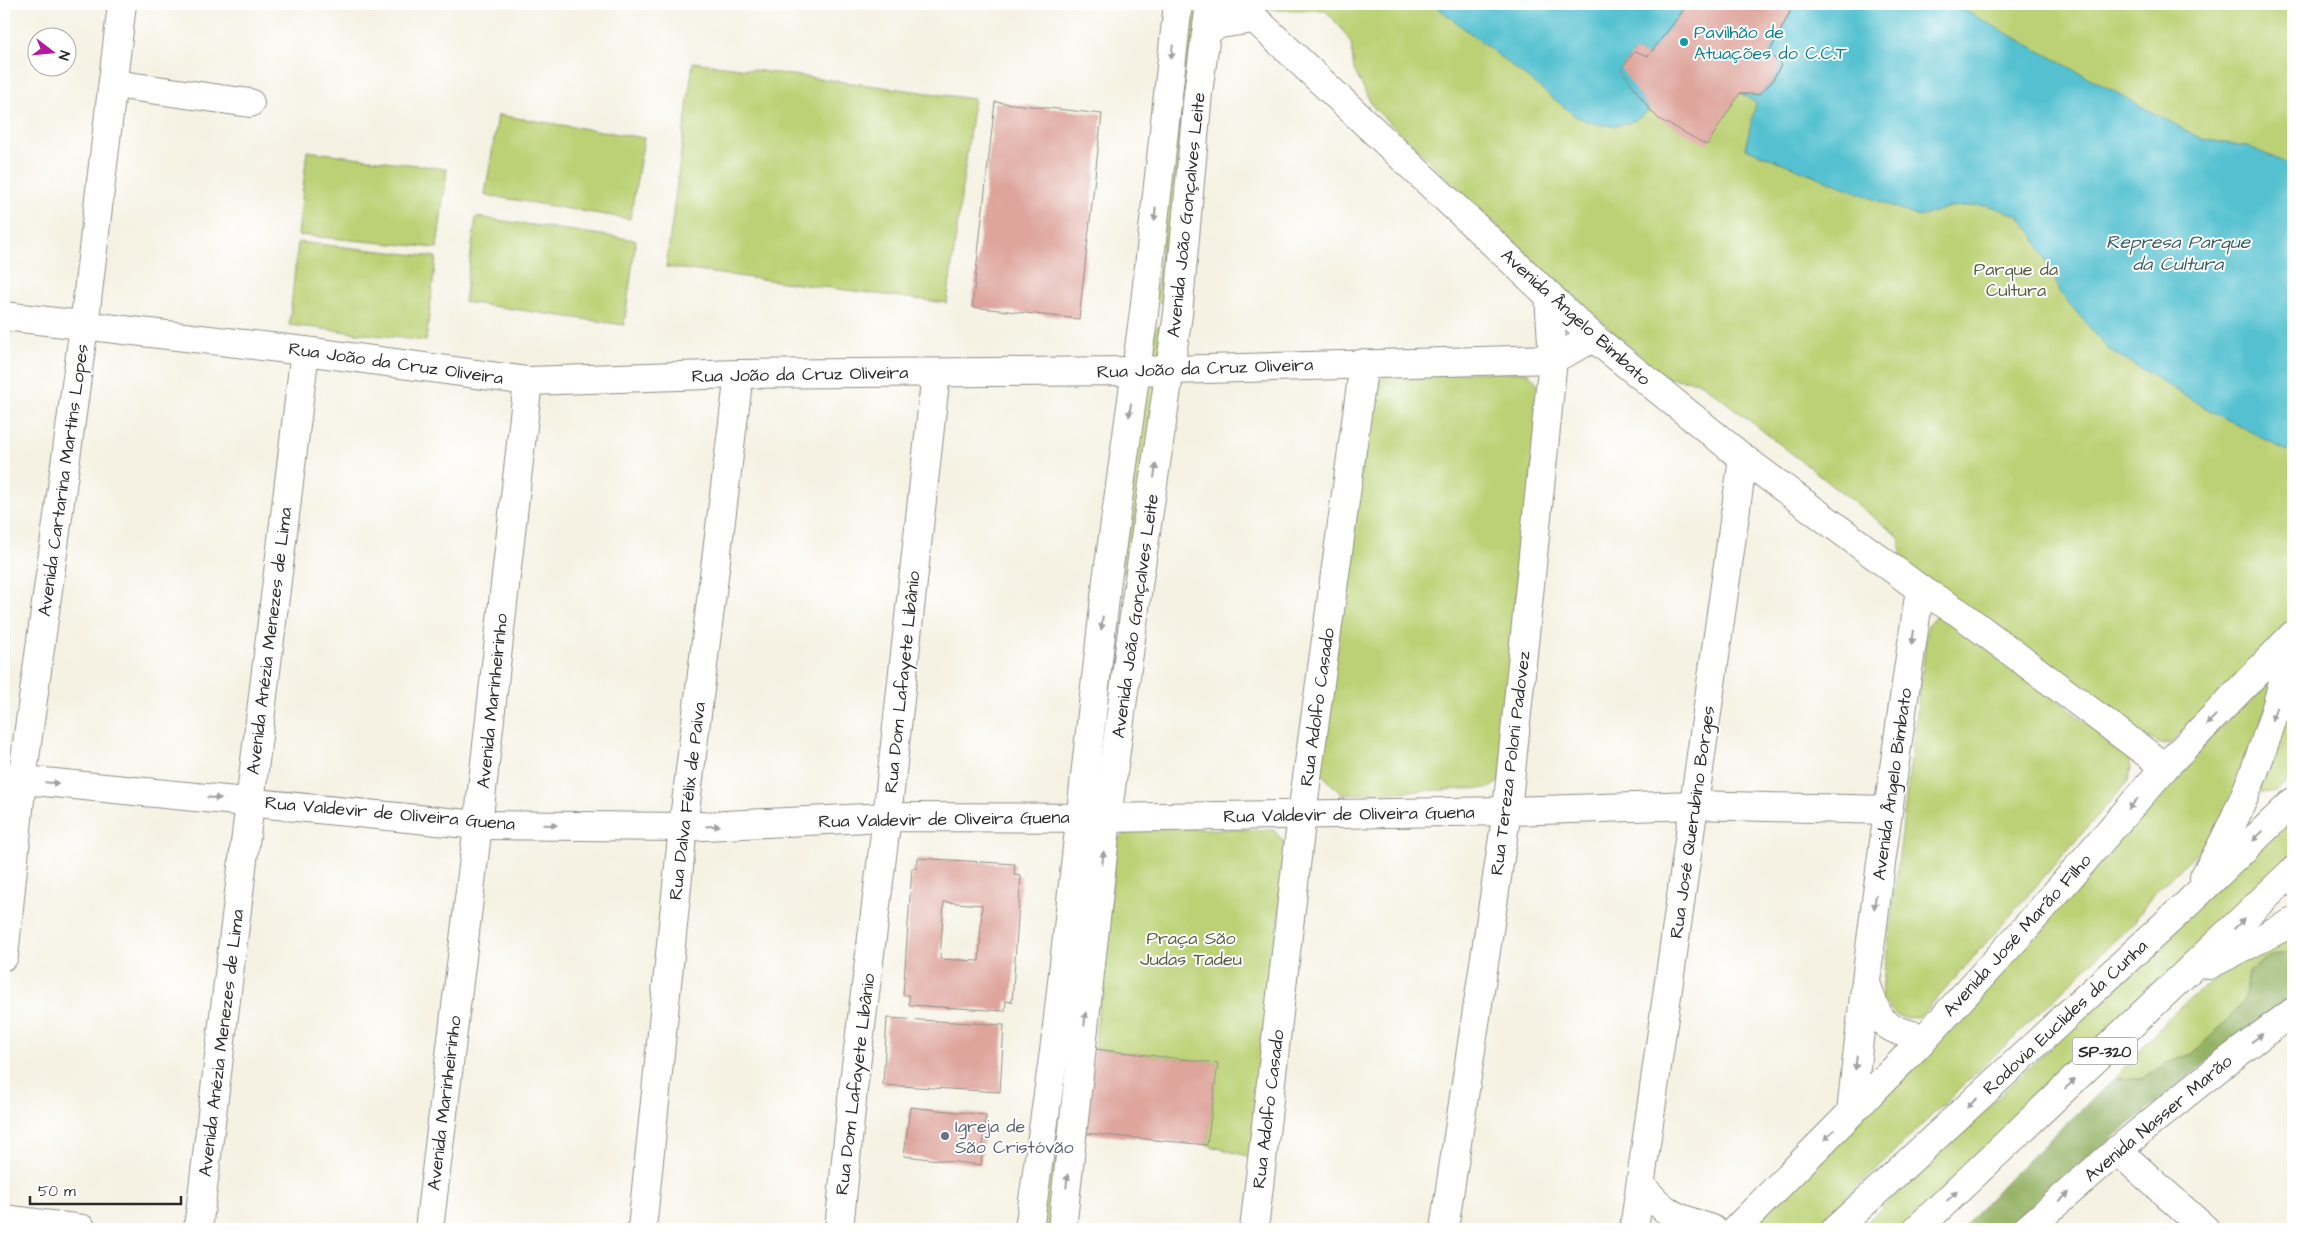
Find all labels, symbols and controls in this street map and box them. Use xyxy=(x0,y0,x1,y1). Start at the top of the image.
place label: Pavilhão de Atuações do C.C.T xyxy=(1694,20,1848,66)
north arrow xyxy=(28,28,78,78)
marker: Pavilhão de Atuações do C.C.T xyxy=(1678,36,1690,48)
one-way arrow xyxy=(1168,44,1176,60)
text: N xyxy=(53,48,74,62)
street label: Avenida João Gonçalves Leite xyxy=(1161,91,1212,339)
one-way arrow xyxy=(1151,206,1159,222)
water label: Represa Parque da Cultura xyxy=(2106,229,2252,278)
street label: Avenida Ângelo Bimbato xyxy=(1495,243,1656,392)
park label: Parque da Cultura xyxy=(1974,257,2058,303)
street label: Rua João da Cruz Oliveira xyxy=(287,336,505,391)
street label: Avenida Cartarina Martins Lopes xyxy=(32,342,95,618)
street label: Rua João da Cruz Oliveira xyxy=(1096,352,1314,385)
street label: Rua João da Cruz Oliveira xyxy=(692,360,908,389)
one-way arrow xyxy=(1126,402,1134,418)
one-way arrow xyxy=(1151,463,1159,479)
street label: Avenida João Gonçalves Leite xyxy=(1106,492,1165,740)
street label: Avenida Anézia Menezes de Lima xyxy=(241,506,298,776)
street label: Rua Dom Lafayete Libânio xyxy=(878,570,928,794)
street label: Avenida Marinheirinho xyxy=(471,612,514,790)
one-way arrow xyxy=(1098,615,1106,631)
street label: Rua Adolfo Casado xyxy=(1294,626,1341,788)
one-way arrow xyxy=(1909,629,1917,645)
street label: Rua Tereza Poloni Padovez xyxy=(1484,649,1537,877)
street label: Avenida Ângelo Bimbato xyxy=(1867,686,1919,882)
street label: Rua Dalva Félix de Paiva xyxy=(663,701,712,901)
street label: Rua José Querubino Borges xyxy=(1664,704,1722,940)
one-way arrow xyxy=(2269,707,2277,722)
one-way arrow xyxy=(2205,714,2217,726)
one-way arrow xyxy=(45,779,61,787)
street label: Rua Valdevir de Oliveira Guena xyxy=(264,790,516,837)
one-way arrow xyxy=(206,794,222,802)
one-way arrow xyxy=(2128,798,2139,810)
street label: Rua Valdevir de Oliveira Guena xyxy=(1223,800,1475,829)
street label: Rua Valdevir de Oliveira Guena xyxy=(818,805,1070,834)
one-way arrow xyxy=(705,821,721,829)
one-way arrow xyxy=(542,822,558,830)
one-way arrow xyxy=(2252,830,2264,842)
one-way arrow xyxy=(1099,849,1107,865)
street label: Avenida José Marão Filho xyxy=(1937,849,2097,1022)
one-way arrow xyxy=(1871,894,1879,910)
street label: Avenida Anézia Menezes de Lima xyxy=(193,908,250,1178)
one-way arrow xyxy=(2232,918,2244,930)
park label: Praça São Judas Tadeu xyxy=(1140,926,1242,972)
street label: Rodovia Euclides da Cunha xyxy=(1977,934,2153,1101)
street label: Rua Dom Lafayete Libânio xyxy=(830,972,882,1196)
one-way arrow xyxy=(1081,1011,1089,1027)
street label: Avenida Marinheirinho xyxy=(421,1014,468,1192)
street label: Rua Adolfo Casado xyxy=(1246,1028,1291,1190)
one-way arrow xyxy=(2250,1033,2264,1043)
road number: SP-320 xyxy=(2072,1038,2138,1064)
street label: Avenida Nasser Marão xyxy=(2079,1049,2238,1188)
one-way arrow xyxy=(1852,1056,1860,1072)
one-way arrow xyxy=(2064,1078,2076,1090)
one-way arrow xyxy=(1966,1097,1978,1109)
place label: Igreja de São Cristóvão xyxy=(955,1114,1074,1160)
one-way arrow xyxy=(1824,1129,1836,1141)
marker: Igreja de São Cristóvão xyxy=(939,1130,951,1142)
one-way arrow xyxy=(1063,1172,1071,1188)
scale bar xyxy=(30,1173,181,1205)
text: 50 m xyxy=(38,1181,76,1202)
one-way arrow xyxy=(1946,1190,1958,1202)
one-way arrow xyxy=(2057,1191,2069,1203)

